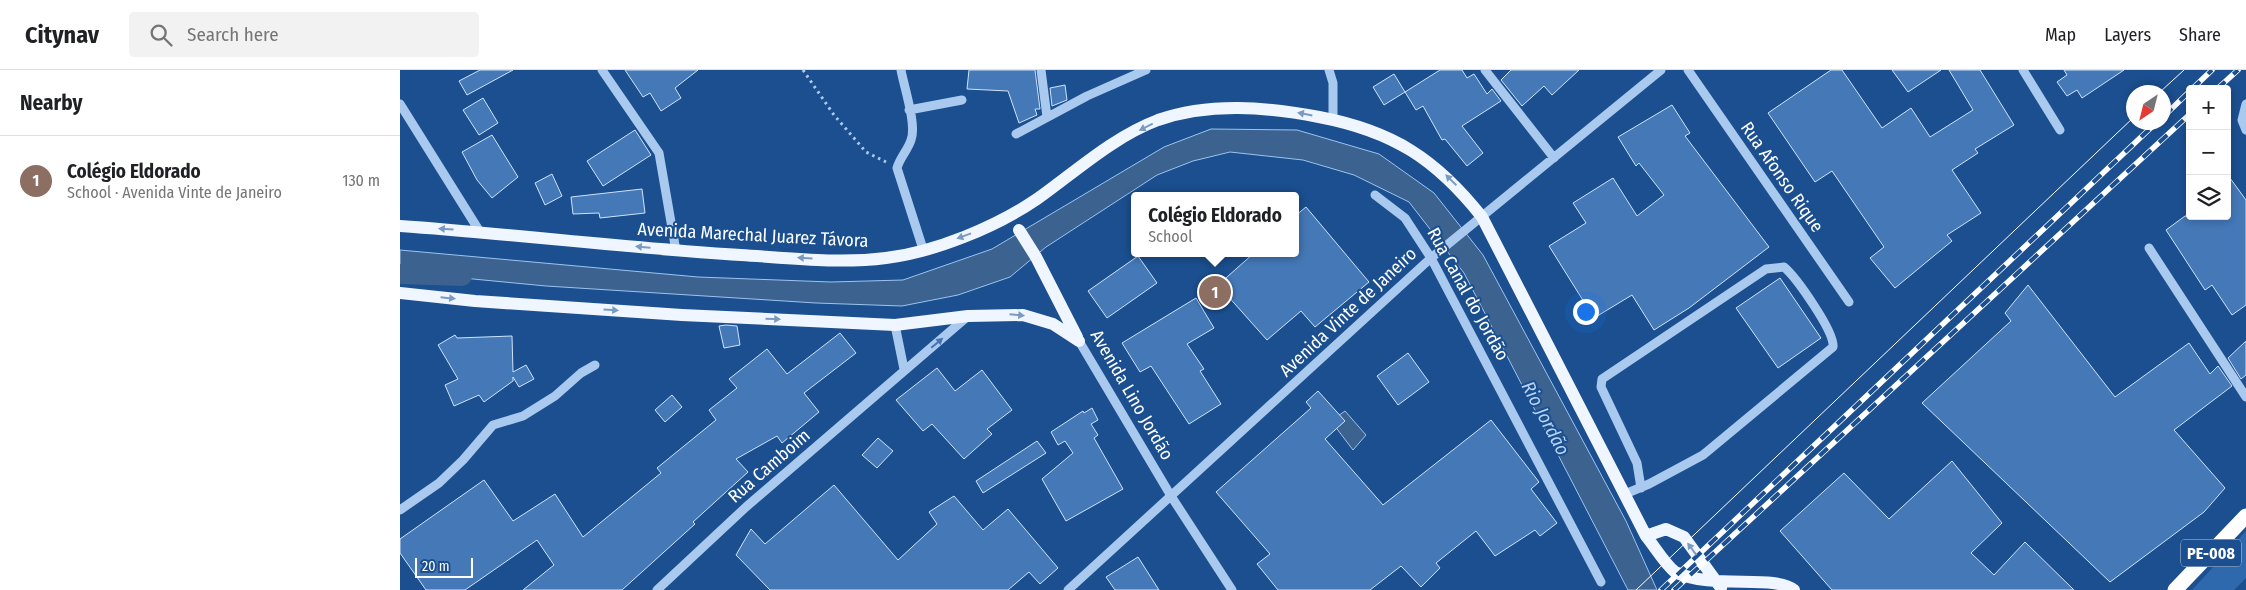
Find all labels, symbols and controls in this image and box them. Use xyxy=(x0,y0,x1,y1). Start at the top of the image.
search box xyxy=(129,12,479,57)
text: Citynav xyxy=(25,21,99,49)
icon: search xyxy=(147,21,175,49)
text: Search here xyxy=(187,23,279,46)
text: Map xyxy=(2045,24,2076,46)
text: Layers xyxy=(2104,24,2151,46)
text: Share xyxy=(2179,24,2221,46)
north arrow xyxy=(2126,85,2171,130)
map controls xyxy=(2186,85,2231,220)
button: + xyxy=(2186,85,2231,130)
text: Nearby xyxy=(20,90,82,116)
one-way arrow xyxy=(1297,110,1313,118)
street label: Rua Afonso Rique xyxy=(1736,118,1828,237)
one-way arrow xyxy=(1139,123,1153,131)
button: − xyxy=(2186,130,2231,175)
text: Colégio Eldorado xyxy=(67,160,201,183)
text: 1 xyxy=(33,171,39,190)
text: 130 m xyxy=(342,171,380,190)
one-way arrow xyxy=(1445,174,1457,186)
button: layers xyxy=(2186,175,2231,220)
text: School · Avenida Vinte de Janeiro xyxy=(67,183,282,202)
popup xyxy=(1131,192,1299,257)
text: Colégio Eldorado xyxy=(1148,204,1282,227)
street label: Avenida Marechal Juarez Távora xyxy=(637,218,869,252)
street label: Rua Canal do Jordão xyxy=(1422,224,1514,364)
one-way arrow xyxy=(438,225,454,233)
text: School xyxy=(1148,227,1192,246)
one-way arrow xyxy=(956,232,971,240)
one-way arrow xyxy=(635,243,651,251)
street label: Avenida Vinte de Janeiro xyxy=(1275,243,1421,381)
one-way arrow xyxy=(797,254,813,262)
pin: 1 xyxy=(1199,273,1231,311)
one-way arrow xyxy=(441,294,457,302)
your location xyxy=(1573,299,1599,325)
one-way arrow xyxy=(603,307,619,315)
one-way arrow xyxy=(1009,311,1025,319)
one-way arrow xyxy=(765,316,781,324)
street label: Avenida Lino Jordão xyxy=(1086,326,1178,464)
one-way arrow xyxy=(930,337,943,348)
water label: Rio Jordão xyxy=(1516,377,1575,459)
street label: Rua Camboim xyxy=(724,424,814,508)
road number: PE-008 xyxy=(2181,539,2241,566)
one-way arrow xyxy=(1687,543,1698,556)
scale bar xyxy=(415,555,472,578)
text: 20 m xyxy=(422,558,450,575)

